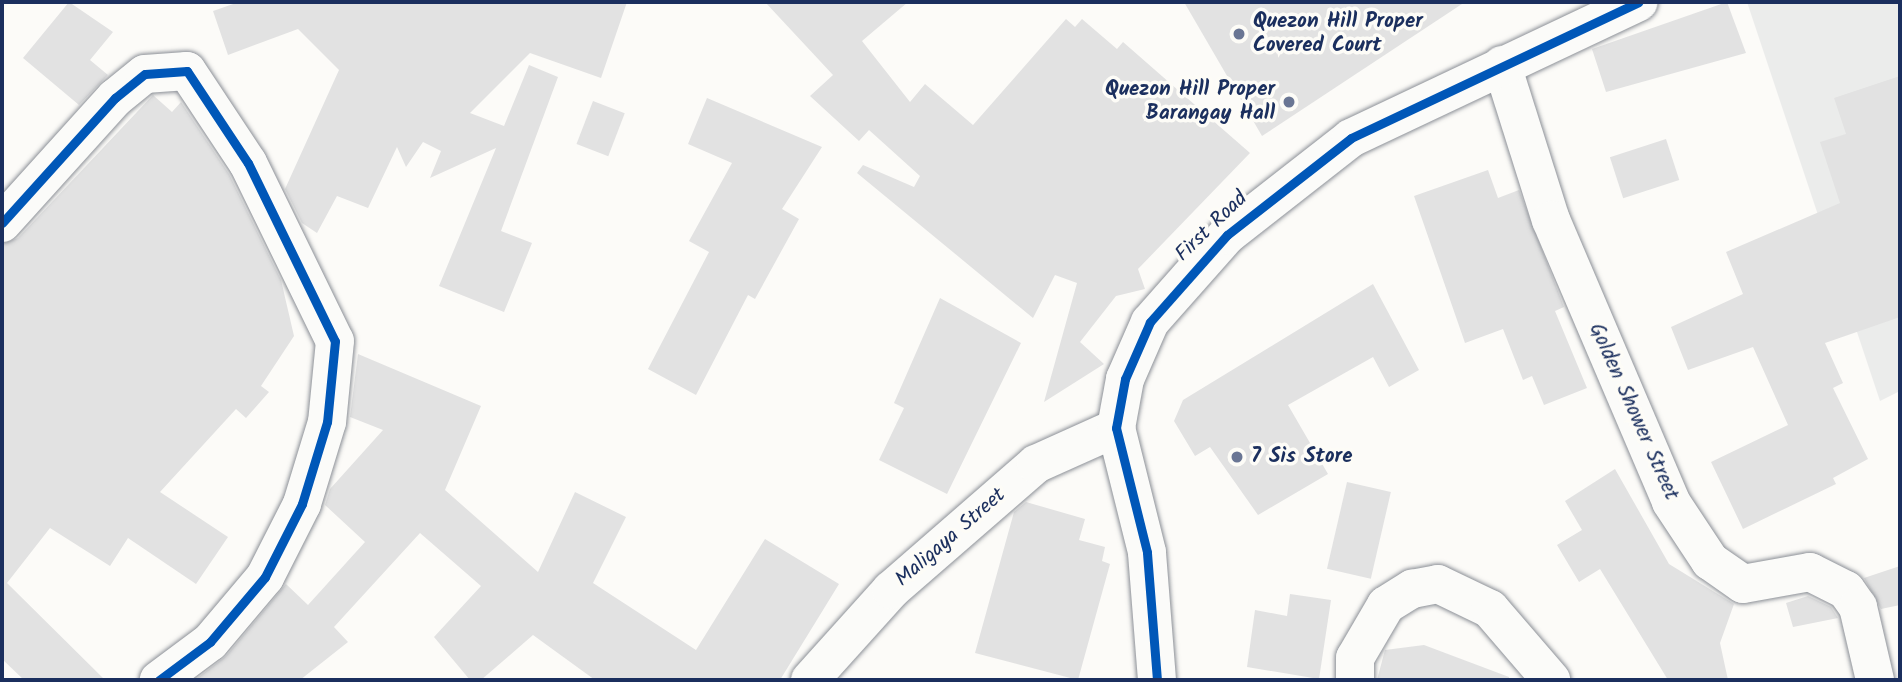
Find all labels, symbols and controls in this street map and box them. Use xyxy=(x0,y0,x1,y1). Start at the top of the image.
place label: Quezon Hill Proper Covered Court xyxy=(1253,9,1423,59)
marker: Quezon Hill Proper Covered Court xyxy=(1231,26,1247,42)
place label: Quezon Hill Proper Barangay Hall xyxy=(1105,77,1275,127)
marker: Quezon Hill Proper Barangay Hall xyxy=(1281,94,1297,110)
street label: First Road xyxy=(1171,186,1253,268)
street label: Golden Shower Street xyxy=(1583,320,1683,504)
place label: 7 Sis Store xyxy=(1251,444,1352,470)
marker: 7 Sis Store xyxy=(1229,449,1245,465)
street label: Maligaya Street xyxy=(891,483,1011,593)

